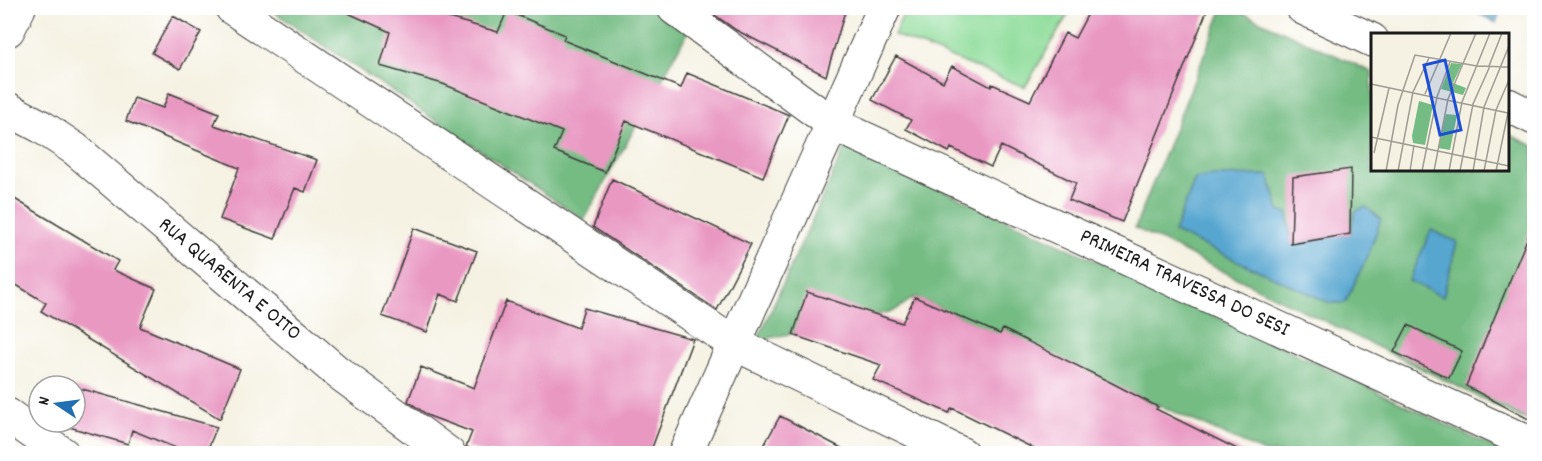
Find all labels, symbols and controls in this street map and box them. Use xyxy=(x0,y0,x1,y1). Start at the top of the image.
inset map xyxy=(1371,33,1509,171)
street label: RUA QUARENTA E OITO xyxy=(151,211,307,349)
street label: PRIMEIRA TRAVESSA DO SESI xyxy=(1074,222,1294,346)
north arrow xyxy=(27,374,87,434)
text: N xyxy=(33,395,57,408)

